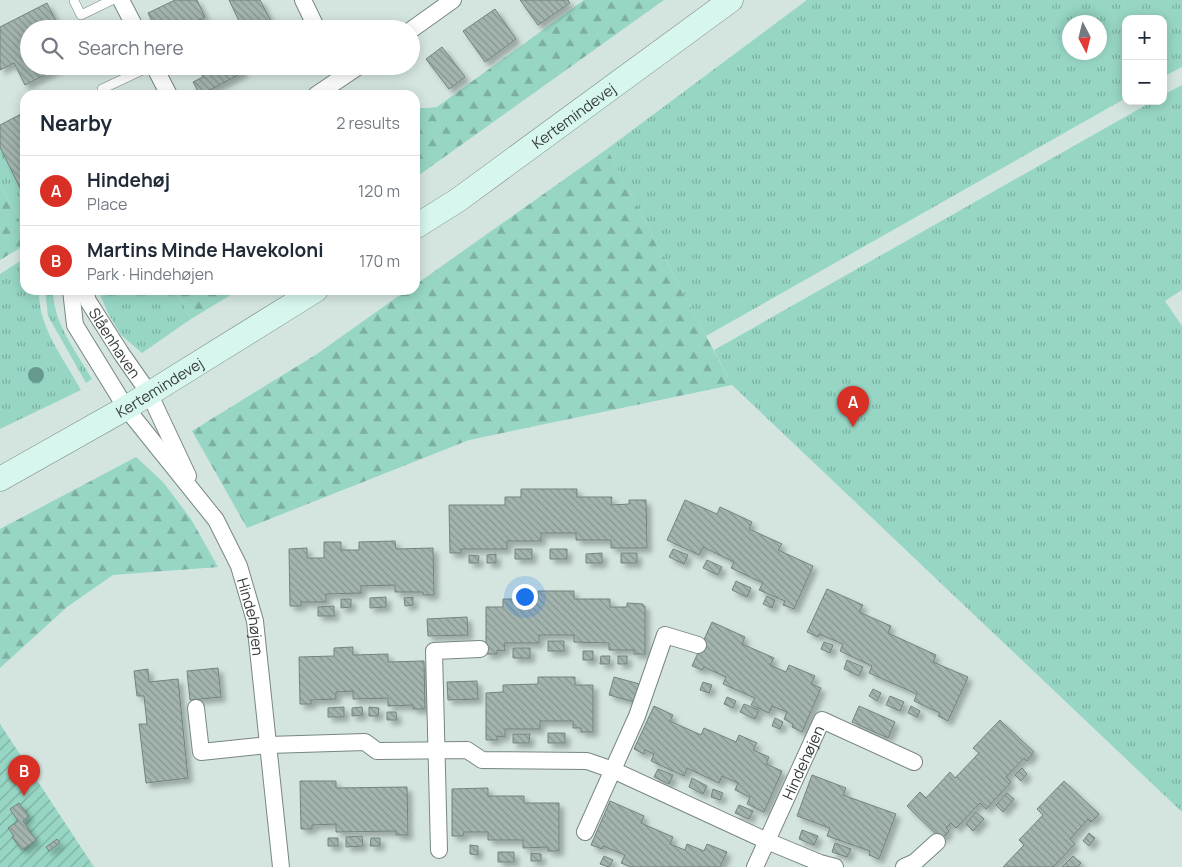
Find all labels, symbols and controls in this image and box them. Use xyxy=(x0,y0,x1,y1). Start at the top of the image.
north arrow xyxy=(1062,15,1107,60)
map controls xyxy=(1122,15,1167,105)
button: + xyxy=(1122,15,1167,60)
search box xyxy=(20,20,420,75)
icon: search xyxy=(38,34,66,62)
text: Search here xyxy=(78,35,184,61)
button: − xyxy=(1122,60,1167,105)
street label: Kertemindevej xyxy=(527,78,620,153)
text: Nearby xyxy=(40,109,112,137)
text: 2 results xyxy=(336,112,400,134)
text: Hindehøj xyxy=(87,167,170,193)
text: A xyxy=(51,180,61,202)
text: 120 m xyxy=(358,180,400,202)
text: Place xyxy=(87,193,127,215)
text: Martins Minde Havekoloni xyxy=(87,237,323,263)
text: B xyxy=(51,250,61,272)
text: 170 m xyxy=(359,250,400,272)
text: Park · Hindehøjen xyxy=(87,263,213,285)
street label: Slåenhaven xyxy=(84,303,146,382)
street label: Kertemindevej xyxy=(112,352,207,422)
pin: A xyxy=(837,386,869,427)
street label: Hindehøjen xyxy=(232,575,269,657)
your location xyxy=(512,584,538,610)
street label: Hindehøjen xyxy=(777,722,829,803)
pin: B xyxy=(8,755,40,796)

